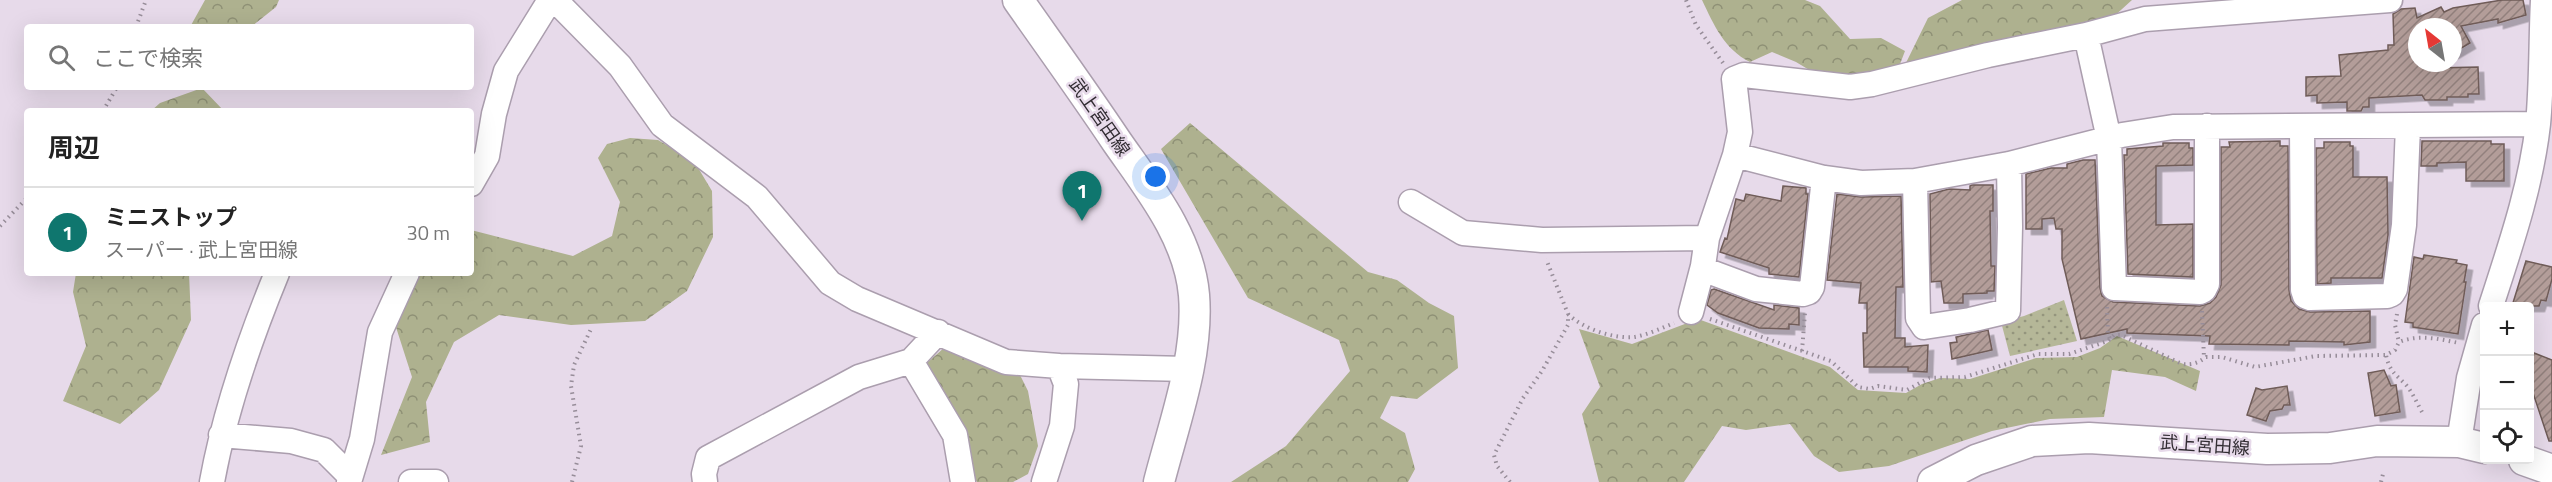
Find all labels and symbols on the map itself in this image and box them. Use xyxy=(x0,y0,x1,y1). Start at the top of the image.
north arrow xyxy=(2408,18,2462,72)
street label: 武上宮田線 xyxy=(1063,72,1137,162)
your location xyxy=(1141,162,1170,191)
pin: 1 xyxy=(1062,172,1102,221)
street label: 武上宮田線 xyxy=(2159,428,2251,462)

